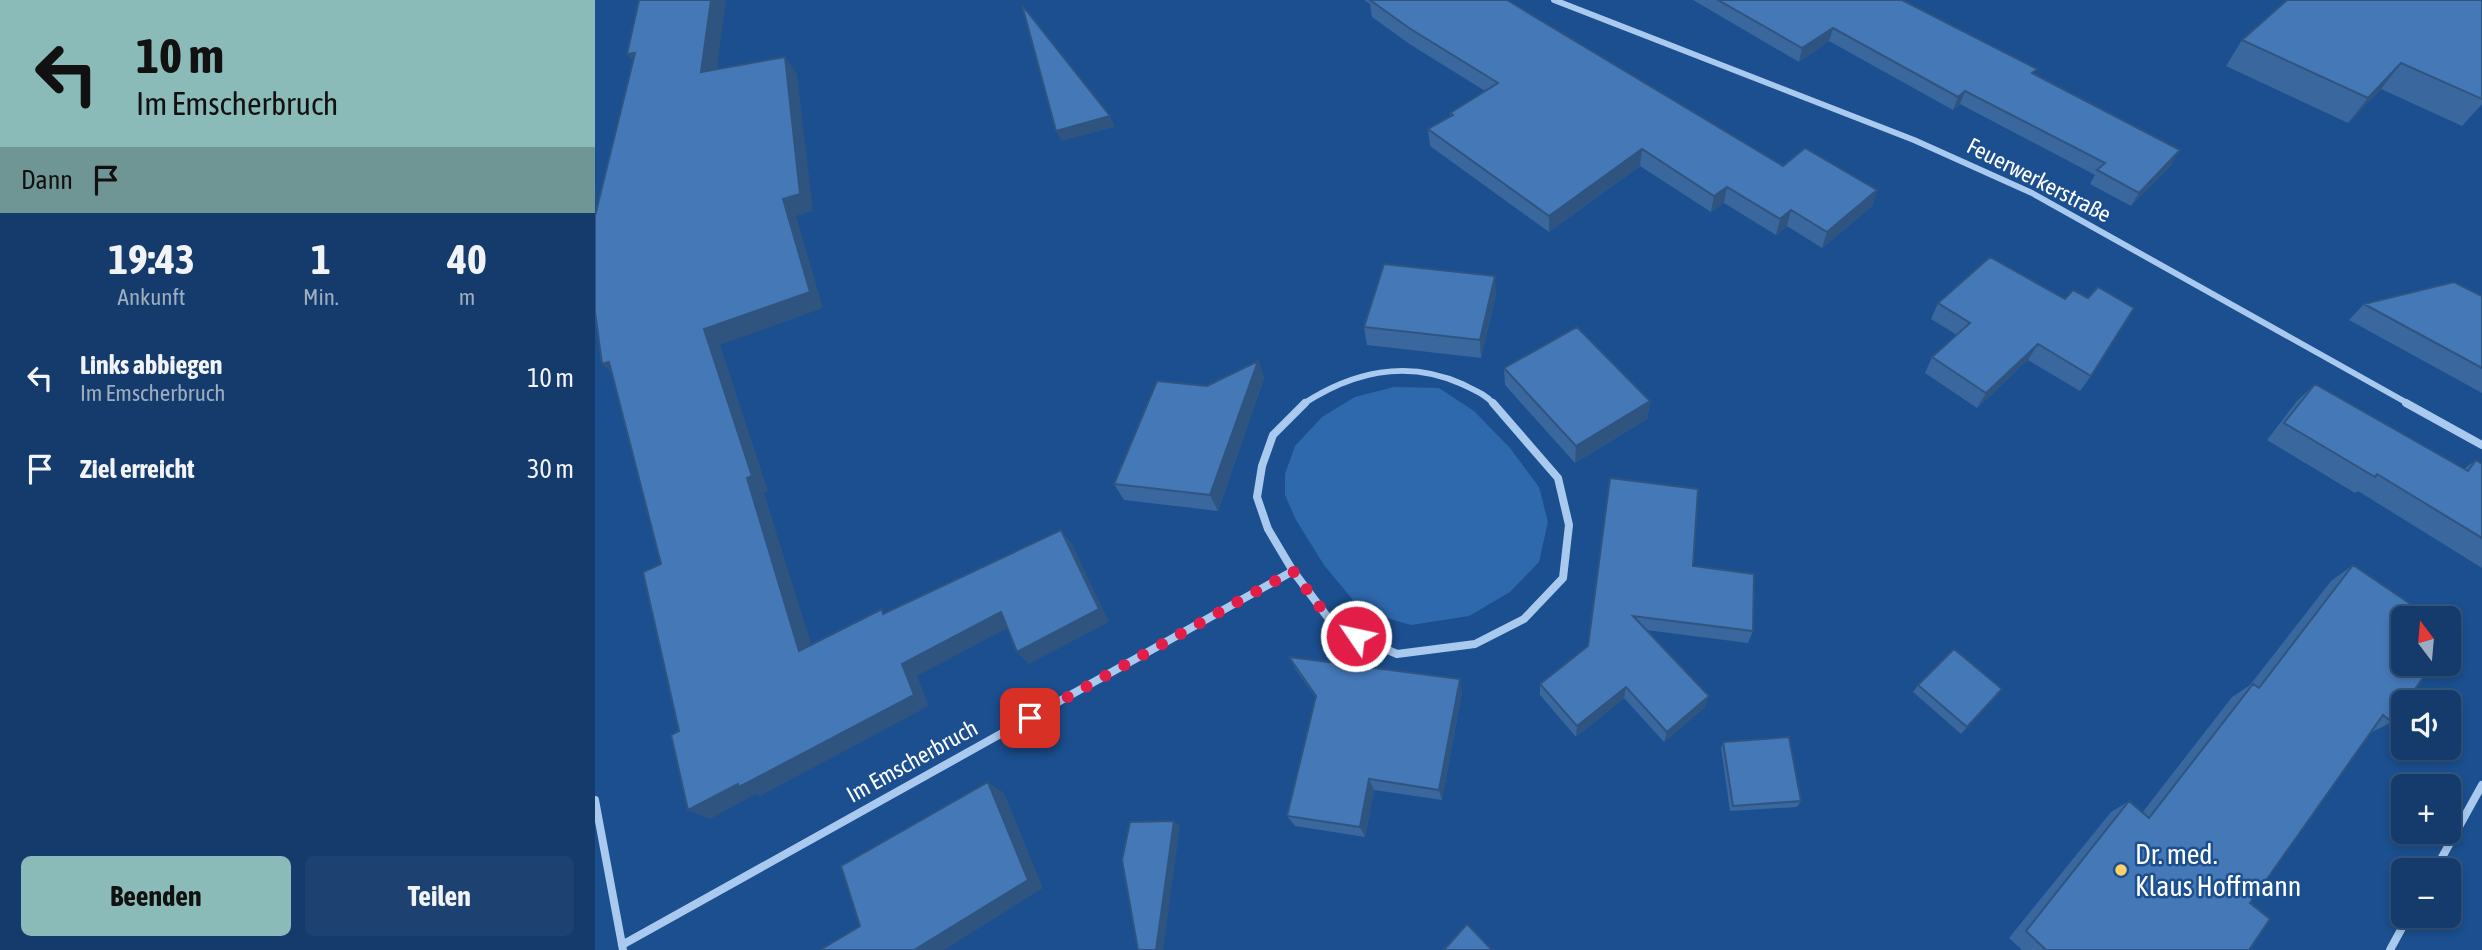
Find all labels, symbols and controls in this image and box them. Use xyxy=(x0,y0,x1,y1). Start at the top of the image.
text: 10 m xyxy=(136,27,224,83)
icon: left xyxy=(21,28,112,119)
text: Im Emscherbruch xyxy=(136,85,338,122)
street label: Feuerwerkerstraße xyxy=(1963,133,2115,227)
icon: arrive xyxy=(87,161,125,199)
text: Dann xyxy=(21,165,73,195)
text: 19:43 xyxy=(108,235,195,283)
text: 1 xyxy=(311,235,331,283)
text: 40 xyxy=(447,235,487,283)
text: Ankunft xyxy=(118,284,185,310)
text: Min. xyxy=(303,284,339,310)
text: m xyxy=(459,284,475,310)
text: Links abbiegen xyxy=(80,350,222,380)
icon: left xyxy=(21,359,59,397)
text: 10 m xyxy=(527,363,574,393)
text: Im Emscherbruch xyxy=(80,380,225,406)
icon: arrive xyxy=(21,450,59,488)
text: Ziel erreicht xyxy=(80,454,195,484)
text: 30 m xyxy=(527,454,574,484)
position arrow xyxy=(1319,599,1393,673)
north arrow xyxy=(2391,606,2461,676)
map controls xyxy=(2391,606,2461,928)
pin xyxy=(1000,688,1060,748)
button: sound xyxy=(2391,690,2461,760)
icon: arrive xyxy=(1011,699,1049,737)
street label: Im Emscherbruch xyxy=(842,714,982,808)
button: + xyxy=(2391,774,2461,844)
place label: Dr. med. Klaus Hoffmann xyxy=(2135,838,2301,902)
button: Beenden xyxy=(21,856,291,936)
button: Teilen xyxy=(305,856,574,936)
button: − xyxy=(2391,858,2461,928)
marker: Dr. med. Klaus Hoffmann xyxy=(2113,862,2129,878)

